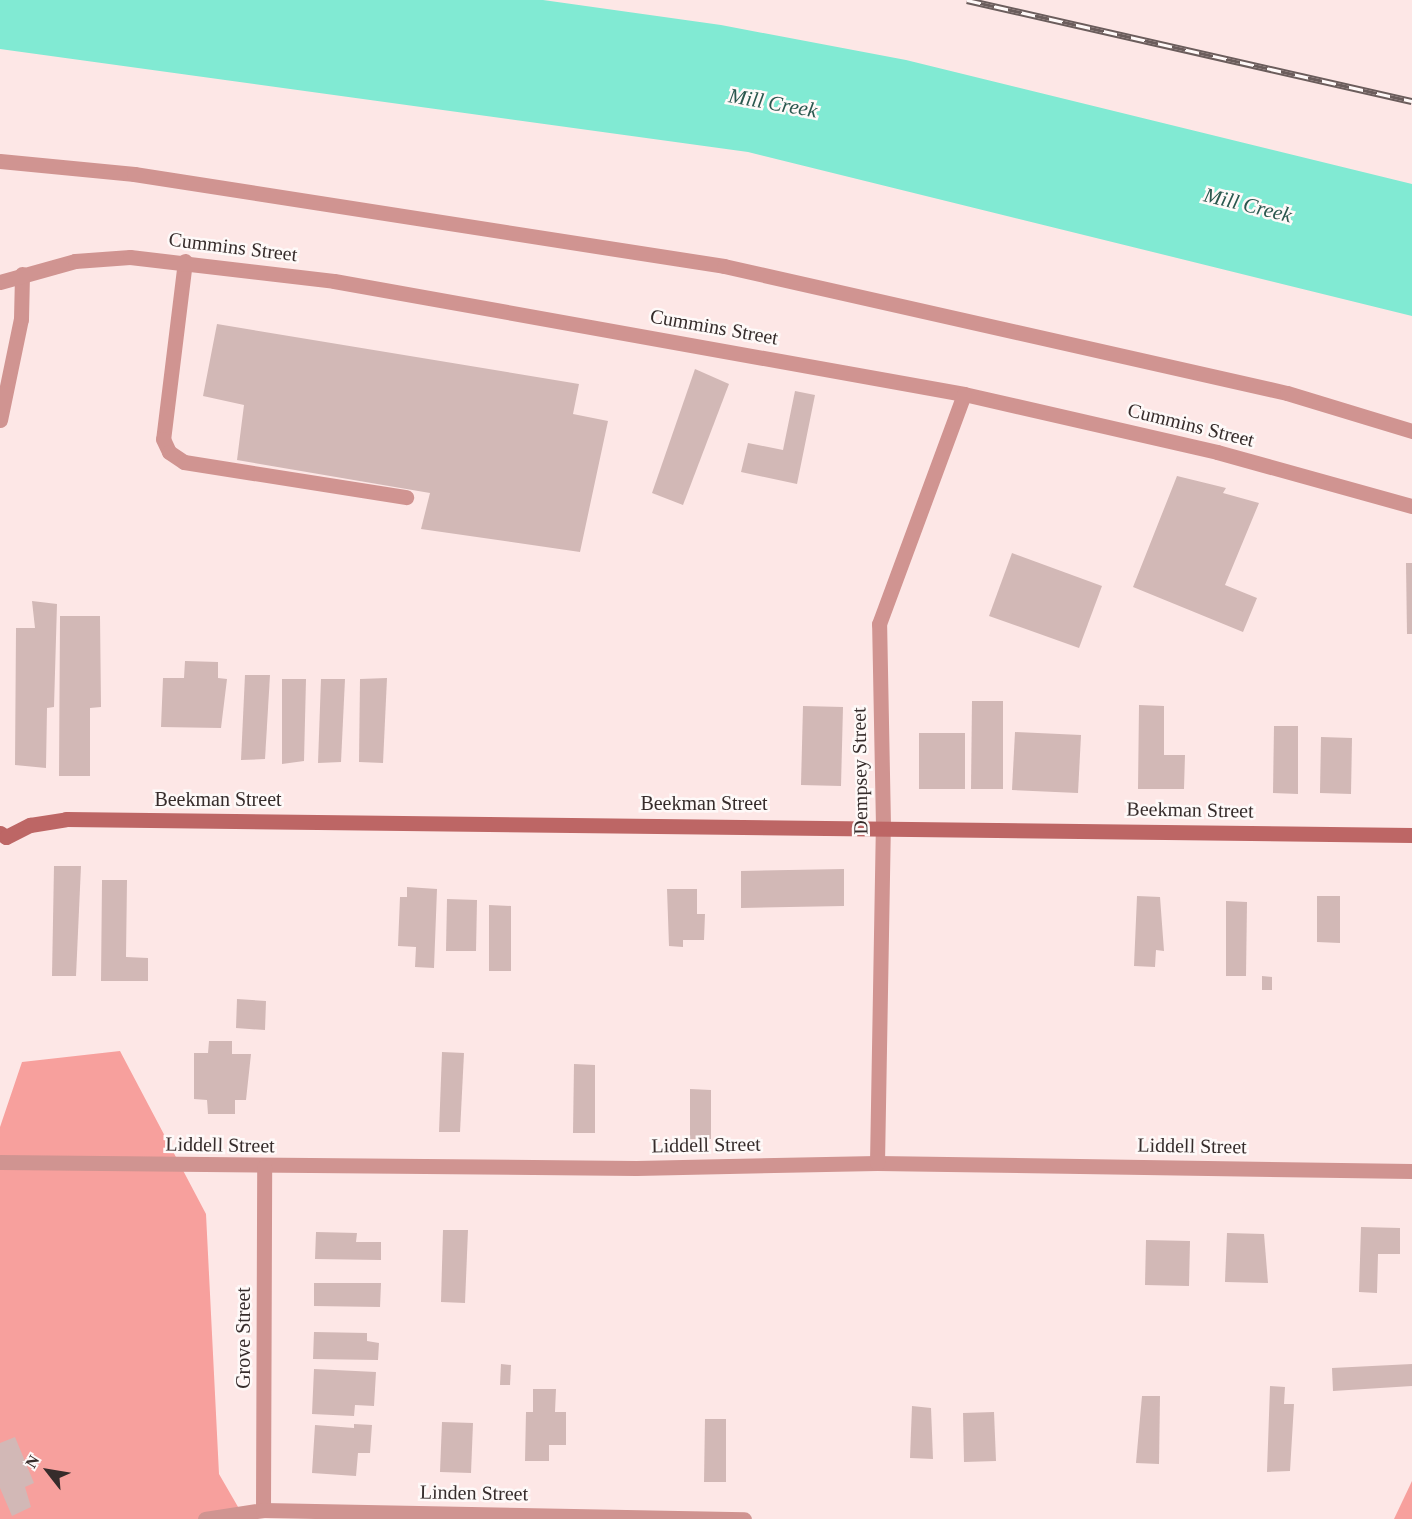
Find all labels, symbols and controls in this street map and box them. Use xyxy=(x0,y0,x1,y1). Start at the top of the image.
water label: Mill Creek xyxy=(727,83,819,123)
water label: Mill Creek xyxy=(1201,182,1295,228)
street label: Cummins Street xyxy=(167,227,299,267)
street label: Cummins Street xyxy=(648,304,780,350)
street label: Cummins Street xyxy=(1125,398,1257,452)
street label: Dempsey Street xyxy=(847,707,873,835)
street label: Beekman Street xyxy=(154,787,282,811)
street label: Beekman Street xyxy=(640,791,768,815)
street label: Beekman Street xyxy=(1126,797,1254,823)
street label: Liddell Street xyxy=(165,1132,275,1158)
street label: Liddell Street xyxy=(651,1132,761,1158)
street label: Liddell Street xyxy=(1137,1133,1247,1159)
street label: Grove Street xyxy=(231,1287,255,1389)
north arrow xyxy=(18,1441,78,1501)
text: N xyxy=(22,1452,42,1471)
street label: Linden Street xyxy=(420,1480,528,1506)

